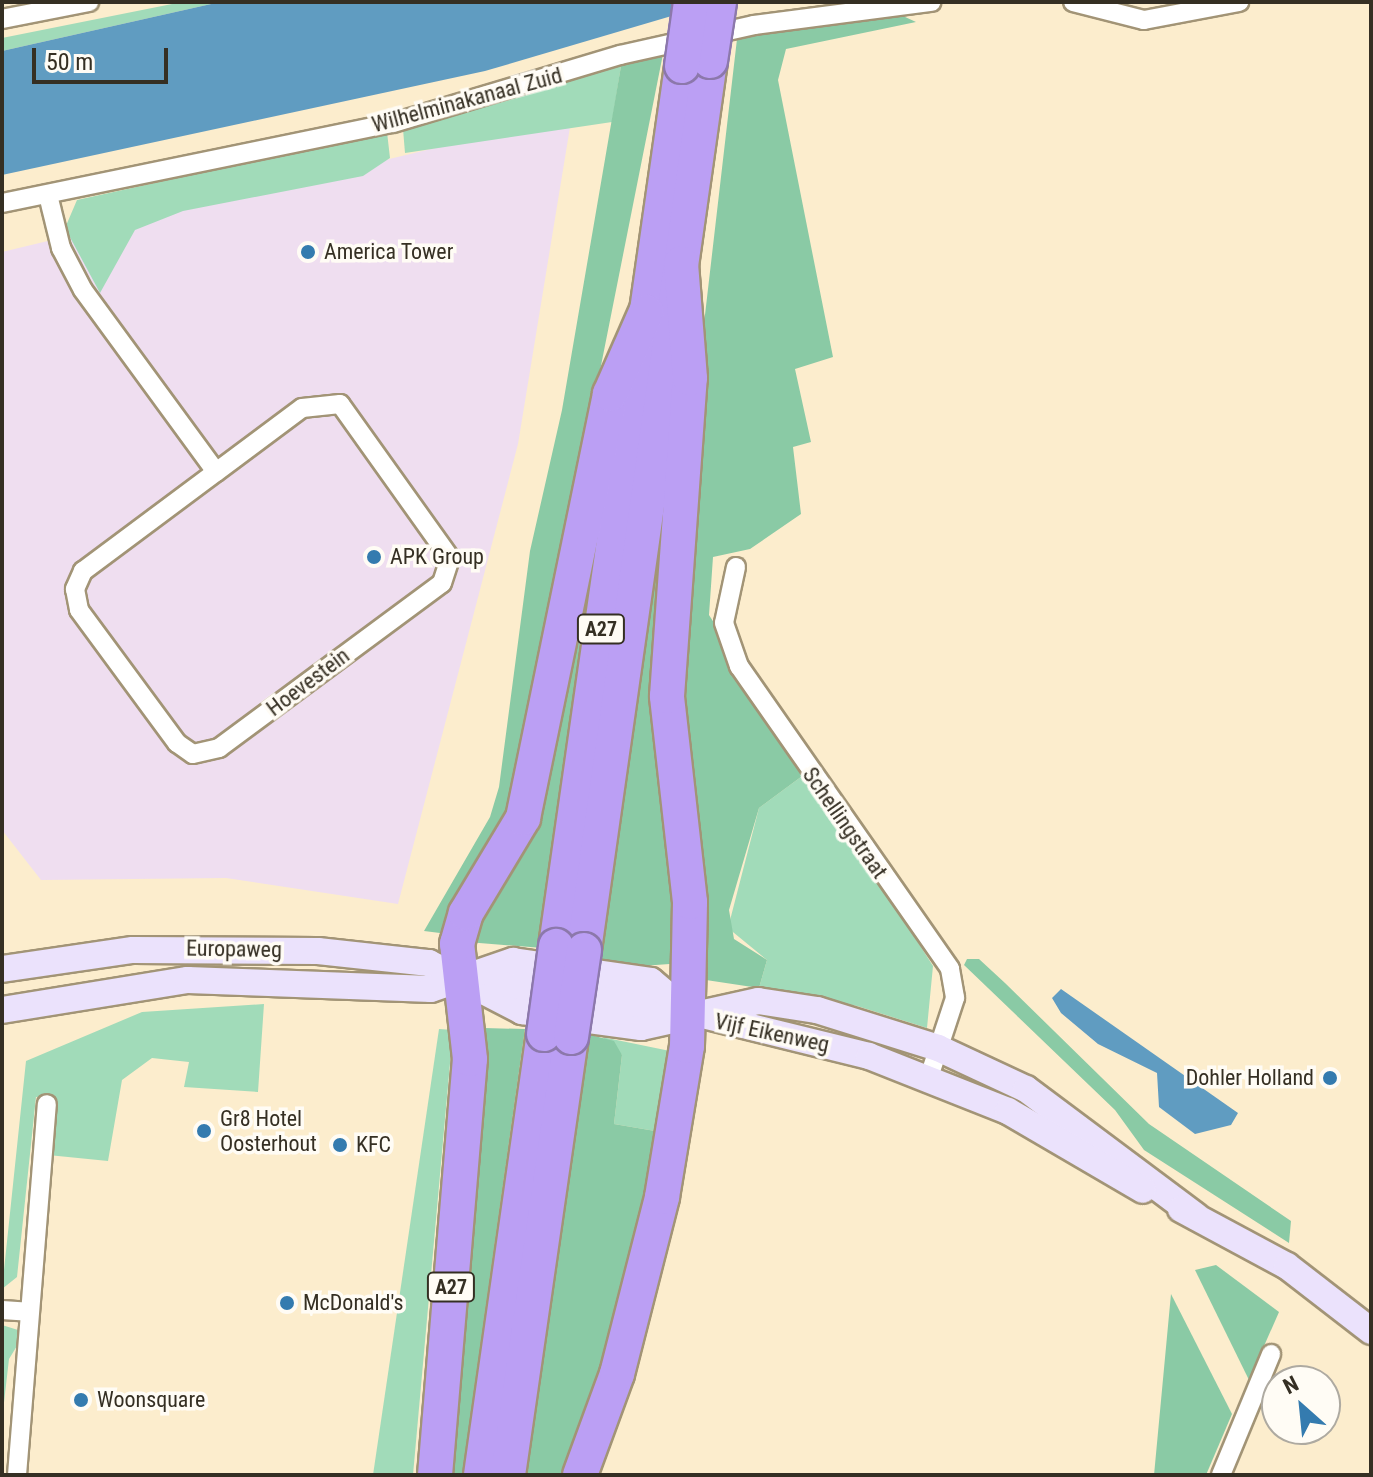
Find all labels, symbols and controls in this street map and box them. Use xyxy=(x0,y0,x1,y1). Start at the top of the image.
scale bar xyxy=(36,32,172,82)
text: 50 m xyxy=(46,48,93,76)
street label: Wilhelminakanaal Zuid xyxy=(369,62,565,138)
place label: America Tower xyxy=(324,239,454,265)
marker: America Tower xyxy=(299,243,317,261)
place label: APK Group xyxy=(390,544,484,570)
marker: APK Group xyxy=(365,548,383,566)
road number: A27 xyxy=(575,613,627,645)
street label: Hoevestein xyxy=(261,642,355,722)
street label: Schellingstraat xyxy=(797,762,893,884)
street label: Europaweg xyxy=(186,935,282,963)
street label: Vijf Eikenweg xyxy=(712,1008,832,1058)
place label: Dohler Holland xyxy=(1186,1065,1314,1091)
marker: Dohler Holland xyxy=(1321,1069,1339,1087)
place label: Gr8 Hotel Oosterhout xyxy=(220,1105,317,1156)
marker: Gr8 Hotel Oosterhout xyxy=(195,1122,213,1140)
place label: KFC xyxy=(356,1132,391,1158)
marker: KFC xyxy=(331,1136,349,1154)
road number: A27 xyxy=(425,1271,477,1303)
place label: McDonald's xyxy=(303,1290,404,1316)
marker: McDonald's xyxy=(278,1294,296,1312)
north arrow xyxy=(1261,1365,1341,1445)
text: N xyxy=(1279,1371,1302,1399)
place label: Woonsquare xyxy=(97,1387,205,1413)
marker: Woonsquare xyxy=(72,1391,90,1409)

